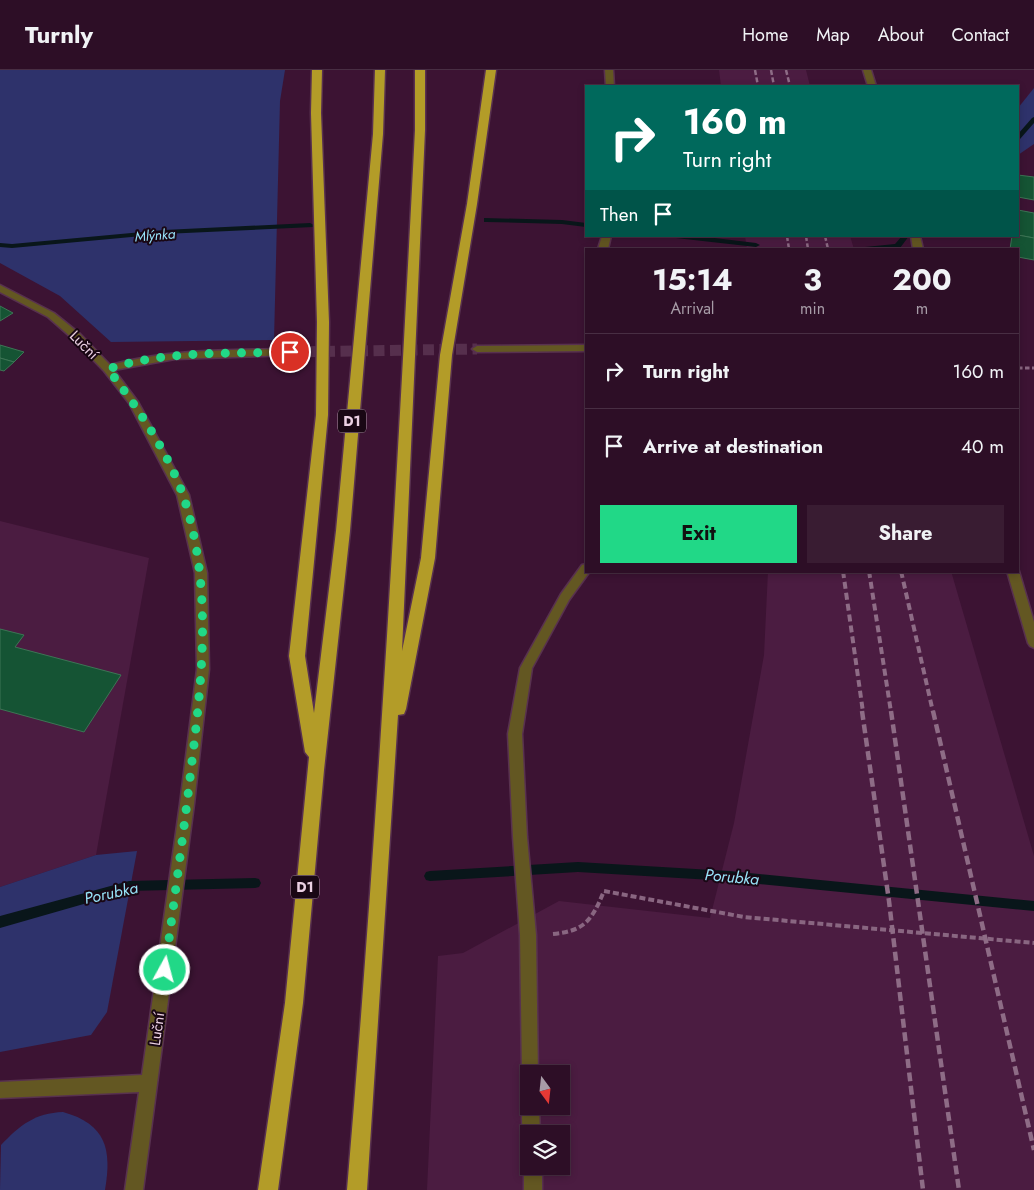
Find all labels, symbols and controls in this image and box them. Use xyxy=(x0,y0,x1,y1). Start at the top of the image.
text: Turnly xyxy=(25,17,93,52)
text: Home xyxy=(742,22,788,48)
text: Map xyxy=(816,22,850,48)
text: About xyxy=(878,22,923,48)
text: Contact xyxy=(951,22,1009,48)
text: 160 m xyxy=(683,97,787,147)
icon: right xyxy=(600,105,665,170)
text: Turn right xyxy=(683,143,771,175)
icon: arrive xyxy=(649,200,677,228)
text: Then xyxy=(600,201,639,228)
water label: Mlýnka xyxy=(134,224,176,246)
text: 15:14 xyxy=(652,258,733,301)
text: 3 xyxy=(803,258,822,301)
text: 200 xyxy=(892,258,952,301)
text: Arrival xyxy=(670,297,715,320)
text: min xyxy=(800,297,825,320)
text: m xyxy=(916,297,928,320)
street label: Luční xyxy=(64,325,104,365)
pin xyxy=(269,331,311,373)
icon: arrive xyxy=(276,338,304,366)
icon: right xyxy=(600,357,628,385)
text: Turn right xyxy=(643,358,729,385)
text: 160 m xyxy=(953,358,1004,385)
road number: D1 xyxy=(338,410,366,432)
icon: arrive xyxy=(600,432,628,460)
text: Arrive at destination xyxy=(643,433,823,460)
text: 40 m xyxy=(961,433,1004,460)
button: Exit xyxy=(600,505,797,563)
button: Share xyxy=(807,505,1004,563)
water label: Porubka xyxy=(704,863,760,891)
water label: Porubka xyxy=(82,876,140,910)
road number: D1 xyxy=(291,876,319,899)
position arrow xyxy=(138,943,190,995)
street label: Luční xyxy=(144,1010,170,1047)
north arrow xyxy=(520,1065,570,1115)
map controls xyxy=(520,1065,570,1175)
button: layers xyxy=(520,1125,570,1175)

